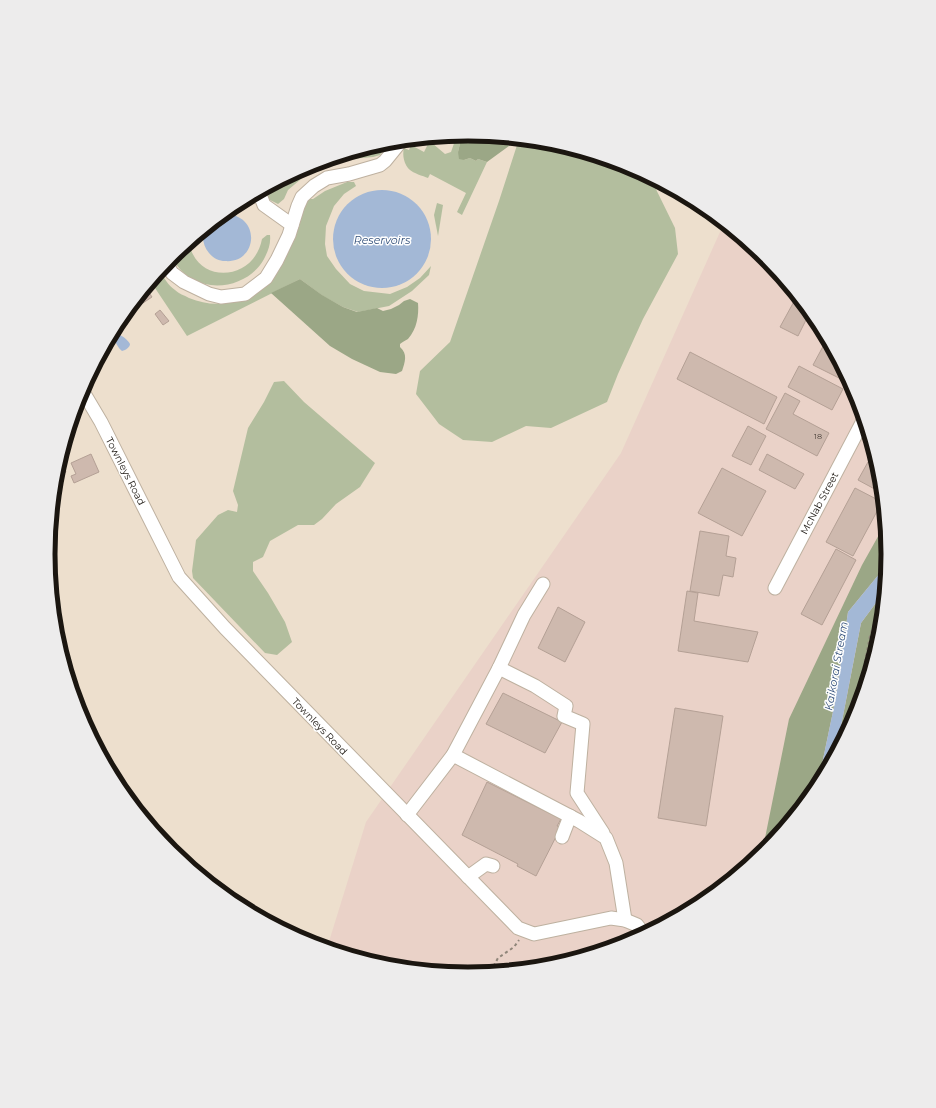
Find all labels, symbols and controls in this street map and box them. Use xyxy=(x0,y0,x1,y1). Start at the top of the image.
water label: Reservoirs xyxy=(354,233,411,247)
house number: 18 xyxy=(814,431,822,441)
street label: Townleys Road xyxy=(103,435,148,507)
street label: McNab Street xyxy=(798,470,841,537)
water label: Kaikorai Stream xyxy=(821,620,851,712)
street label: Townleys Road xyxy=(289,695,350,758)

